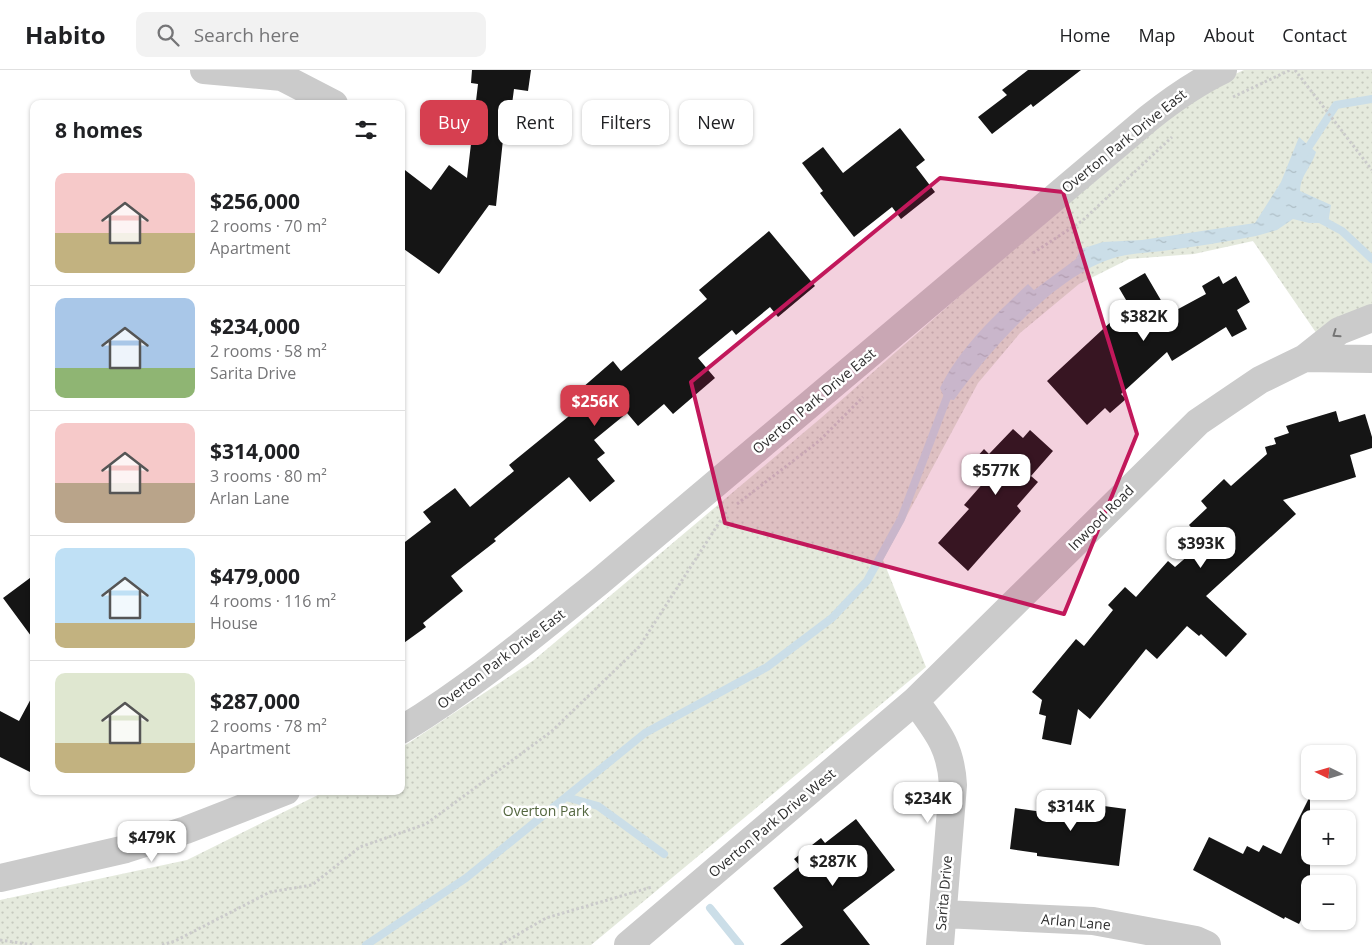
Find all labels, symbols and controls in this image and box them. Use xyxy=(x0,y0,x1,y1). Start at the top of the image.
search box xyxy=(136,12,486,57)
text: Habito xyxy=(25,18,106,51)
icon: search xyxy=(154,21,182,49)
text: Search here xyxy=(194,22,300,48)
text: Home xyxy=(1060,23,1110,47)
text: Map xyxy=(1138,23,1176,47)
text: About xyxy=(1204,23,1254,47)
text: Contact xyxy=(1282,23,1347,47)
street label: Overton Park Drive East xyxy=(1057,84,1190,197)
chip: Buy xyxy=(420,100,488,145)
chip: Rent xyxy=(498,100,572,145)
chip: Filters xyxy=(582,100,669,145)
chip: New xyxy=(679,100,753,145)
text: 8 homes xyxy=(55,116,143,144)
icon: filters xyxy=(352,116,380,144)
text: $256,000 xyxy=(210,187,300,215)
icon: home xyxy=(95,193,155,253)
text: 2 rooms · 70 m² xyxy=(210,215,327,237)
text: Apartment xyxy=(210,237,290,259)
pin: $382K xyxy=(1109,300,1179,342)
text: $382K xyxy=(1120,305,1168,327)
text: $234,000 xyxy=(210,312,300,340)
icon: home xyxy=(95,318,155,378)
one-way arrow xyxy=(1332,328,1342,337)
text: 2 rooms · 58 m² xyxy=(210,340,327,362)
street label: Overton Park Drive East xyxy=(748,343,879,458)
text: Sarita Drive xyxy=(210,362,296,384)
pin: $256K xyxy=(560,384,630,427)
text: $256K xyxy=(571,390,619,412)
text: $314,000 xyxy=(210,437,300,465)
icon: home xyxy=(95,443,155,503)
pin: $577K xyxy=(961,454,1031,496)
text: $577K xyxy=(972,459,1020,481)
text: 3 rooms · 80 m² xyxy=(210,465,327,487)
street label: Inwood Road xyxy=(1064,481,1138,555)
text: Arlan Lane xyxy=(210,487,290,509)
pin: $393K xyxy=(1166,526,1236,569)
text: $393K xyxy=(1177,532,1225,554)
text: $479,000 xyxy=(210,562,300,590)
icon: home xyxy=(95,568,155,628)
text: 4 rooms · 116 m² xyxy=(210,590,336,612)
street label: Overton Park Drive East xyxy=(433,604,568,713)
text: House xyxy=(210,612,258,634)
text: $287,000 xyxy=(210,687,300,715)
icon: home xyxy=(95,693,155,753)
text: 2 rooms · 78 m² xyxy=(210,715,327,737)
text: Apartment xyxy=(210,737,290,759)
north arrow xyxy=(1301,745,1356,800)
map controls xyxy=(1301,745,1356,930)
street label: Overton Park Drive West xyxy=(704,764,839,881)
pin: $234K xyxy=(893,782,963,824)
text: $234K xyxy=(904,787,952,809)
pin: $314K xyxy=(1036,790,1106,832)
text: $314K xyxy=(1047,795,1095,817)
park label: Overton Park xyxy=(503,801,590,820)
button: + xyxy=(1301,810,1356,865)
pin: $479K xyxy=(117,820,187,863)
text: $479K xyxy=(128,826,176,848)
pin: $287K xyxy=(798,844,868,887)
text: $287K xyxy=(809,850,857,872)
street label: Sarita Drive xyxy=(931,854,956,931)
button: − xyxy=(1301,875,1356,930)
street label: Arlan Lane xyxy=(1041,909,1112,934)

